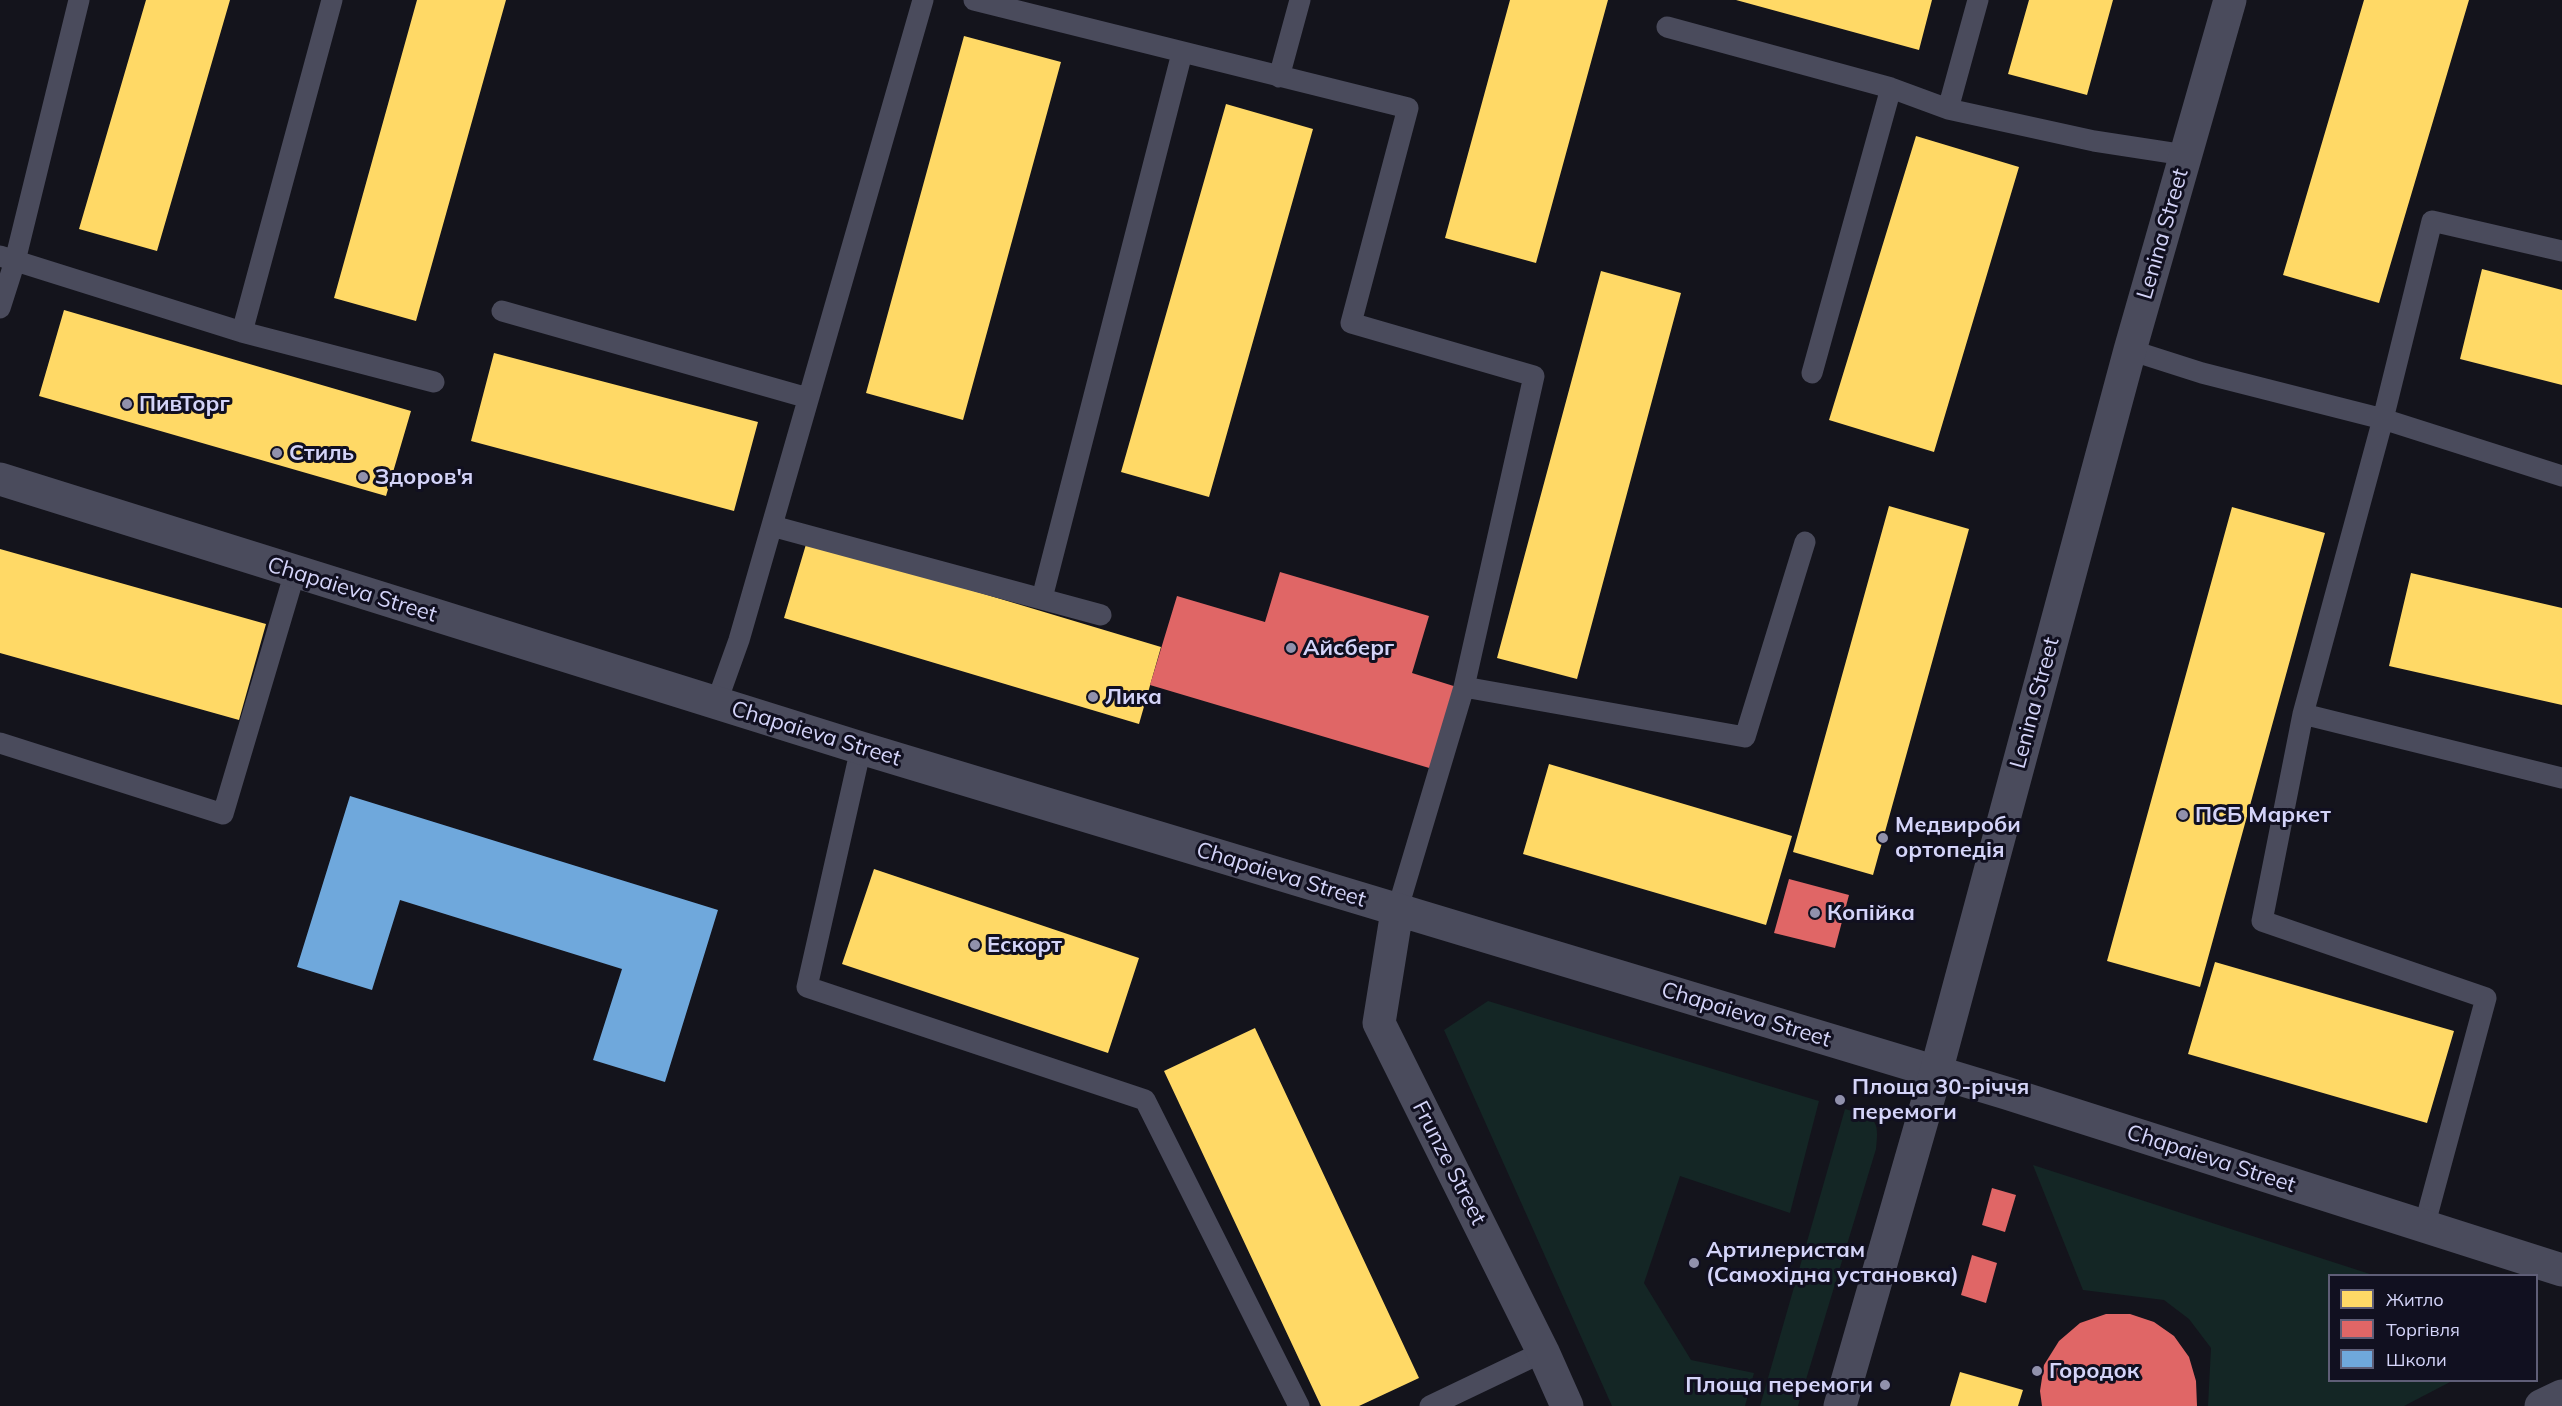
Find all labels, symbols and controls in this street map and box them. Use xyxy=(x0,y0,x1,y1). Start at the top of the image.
street label: Lenina Street xyxy=(2132,166,2194,302)
place label: ПивТорг xyxy=(139,391,230,417)
marker: ПивТорг xyxy=(120,397,134,411)
place label: Стиль xyxy=(289,440,354,466)
marker: Стиль xyxy=(270,446,284,460)
place label: Здоров'я xyxy=(375,464,473,490)
marker: Здоров'я xyxy=(356,470,370,484)
street label: Chapaieva Street xyxy=(264,552,440,628)
place label: Айсберг xyxy=(1303,635,1394,661)
street label: Lenina Street xyxy=(2005,635,2065,771)
marker: Айсберг xyxy=(1284,641,1298,655)
place label: Лика xyxy=(1105,684,1162,710)
marker: Лика xyxy=(1086,690,1100,704)
street label: Chapaieva Street xyxy=(728,696,904,772)
place label: ПСБ Маркет xyxy=(2195,802,2331,828)
marker: ПСБ Маркет xyxy=(2176,808,2190,822)
place label: Медвироби ортопедія xyxy=(1895,812,2021,864)
marker: Медвироби ортопедія xyxy=(1876,831,1890,845)
street label: Chapaieva Street xyxy=(1193,837,1369,913)
place label: Копійка xyxy=(1827,900,1915,926)
marker: Копійка xyxy=(1808,906,1822,920)
place label: Ескорт xyxy=(987,932,1062,958)
marker: Ескорт xyxy=(968,938,982,952)
street label: Chapaieva Street xyxy=(1658,977,1834,1053)
place label: Площа 30-річчя перемоги xyxy=(1852,1074,2029,1126)
marker: Площа 30-річчя перемоги xyxy=(1833,1093,1847,1107)
street label: Frunze Street xyxy=(1406,1097,1492,1229)
street label: Chapaieva Street xyxy=(2123,1119,2299,1199)
place label: Артилеристам (Самохідна установка) xyxy=(1706,1237,1959,1288)
marker: Артилеристам (Самохідна установка) xyxy=(1687,1256,1701,1270)
legend xyxy=(2328,1274,2538,1382)
text: Житло xyxy=(2386,1288,2444,1311)
text: Торгівля xyxy=(2386,1318,2460,1341)
text: Школи xyxy=(2386,1348,2447,1371)
place label: Городок xyxy=(2049,1358,2139,1384)
marker: Городок xyxy=(2030,1364,2044,1378)
place label: Площа перемоги xyxy=(1685,1372,1873,1398)
marker: Площа перемоги xyxy=(1878,1378,1892,1392)

